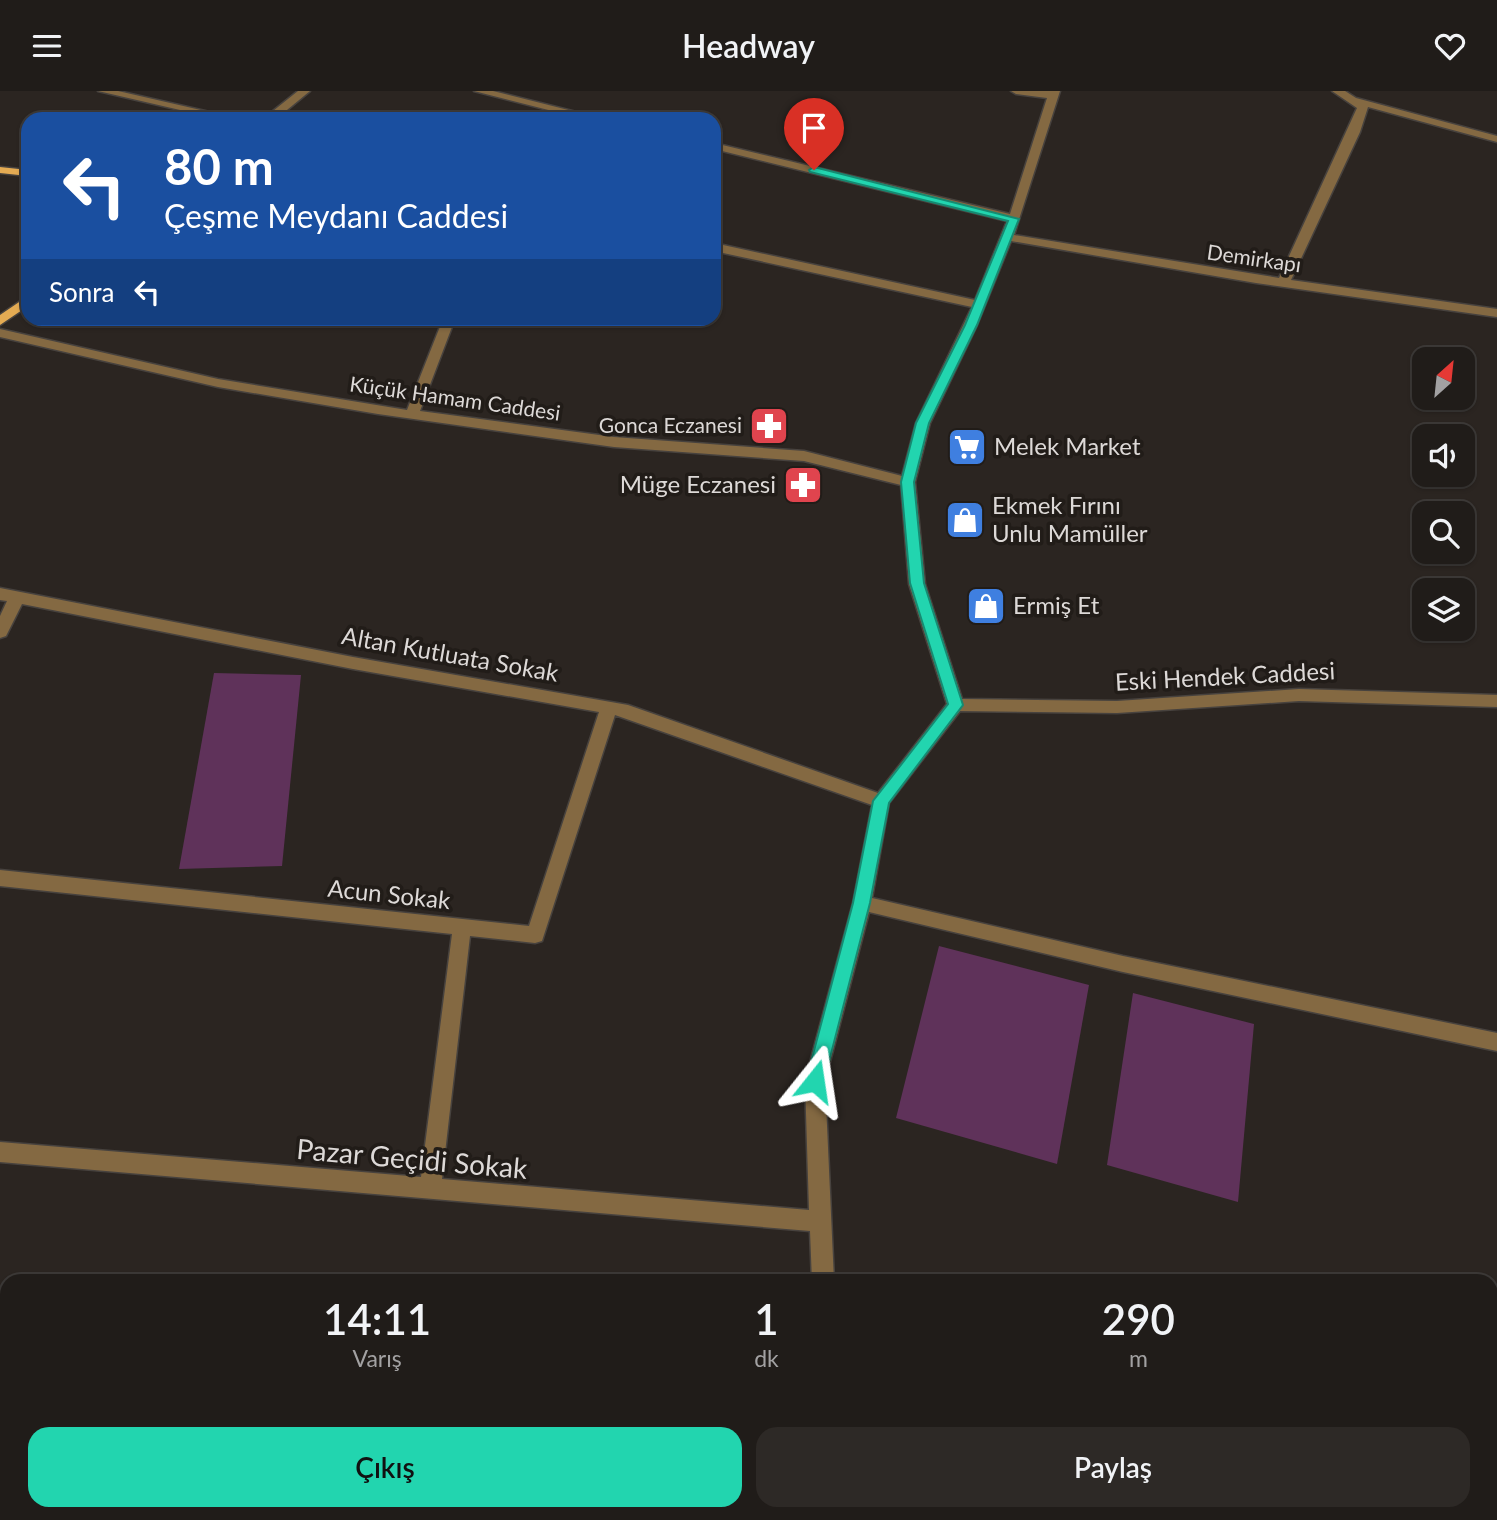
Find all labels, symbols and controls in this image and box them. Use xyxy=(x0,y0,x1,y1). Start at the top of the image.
text: Headway xyxy=(682,26,815,65)
icon: menu xyxy=(28,27,66,65)
icon: heart xyxy=(1431,27,1469,65)
pin xyxy=(784,98,844,170)
icon: arrive xyxy=(795,109,833,147)
text: 80 m xyxy=(164,137,274,195)
icon: left xyxy=(49,140,140,231)
text: Çeşme Meydanı Caddesi xyxy=(164,196,508,235)
street label: Demirkapı xyxy=(1206,239,1303,276)
icon: left xyxy=(128,273,166,311)
text: Sonra xyxy=(49,276,114,308)
north arrow xyxy=(1412,347,1475,409)
map controls xyxy=(1412,347,1475,641)
street label: Küçük Hamam Caddesi xyxy=(348,370,562,425)
pharmacy icon: Gonca Eczanesi xyxy=(748,405,790,447)
place label: Gonca Eczanesi xyxy=(599,412,742,437)
button: sound xyxy=(1412,424,1475,487)
supermarket icon: Melek Market xyxy=(946,426,988,468)
place label: Melek Market xyxy=(994,431,1141,460)
pharmacy icon: Müge Eczanesi xyxy=(782,464,824,506)
place label: Müge Eczanesi xyxy=(620,469,776,498)
place label: Ekmek Fırını Unlu Mamüller xyxy=(992,490,1148,547)
shop icon: Ekmek Fırını Unlu Mamüller xyxy=(944,499,986,541)
button: search xyxy=(1412,501,1475,564)
button: layers xyxy=(1412,578,1475,641)
shop icon: Ermiş Et xyxy=(965,585,1007,627)
place label: Ermiş Et xyxy=(1013,590,1100,619)
street label: Altan Kutluata Sokak xyxy=(340,620,562,687)
street label: Eski Hendek Caddesi xyxy=(1114,655,1336,696)
street label: Acun Sokak xyxy=(326,873,453,914)
position arrow xyxy=(778,1044,852,1118)
street label: Pazar Geçidi Sokak xyxy=(295,1131,530,1185)
text: 14:11 xyxy=(323,1294,431,1344)
text: 1 xyxy=(754,1294,779,1344)
text: 290 xyxy=(1102,1294,1175,1344)
text: Varış xyxy=(353,1344,402,1372)
text: dk xyxy=(754,1344,779,1372)
text: m xyxy=(1129,1344,1148,1372)
button: Çıkış xyxy=(28,1427,742,1507)
button: Paylaş xyxy=(756,1427,1470,1507)

